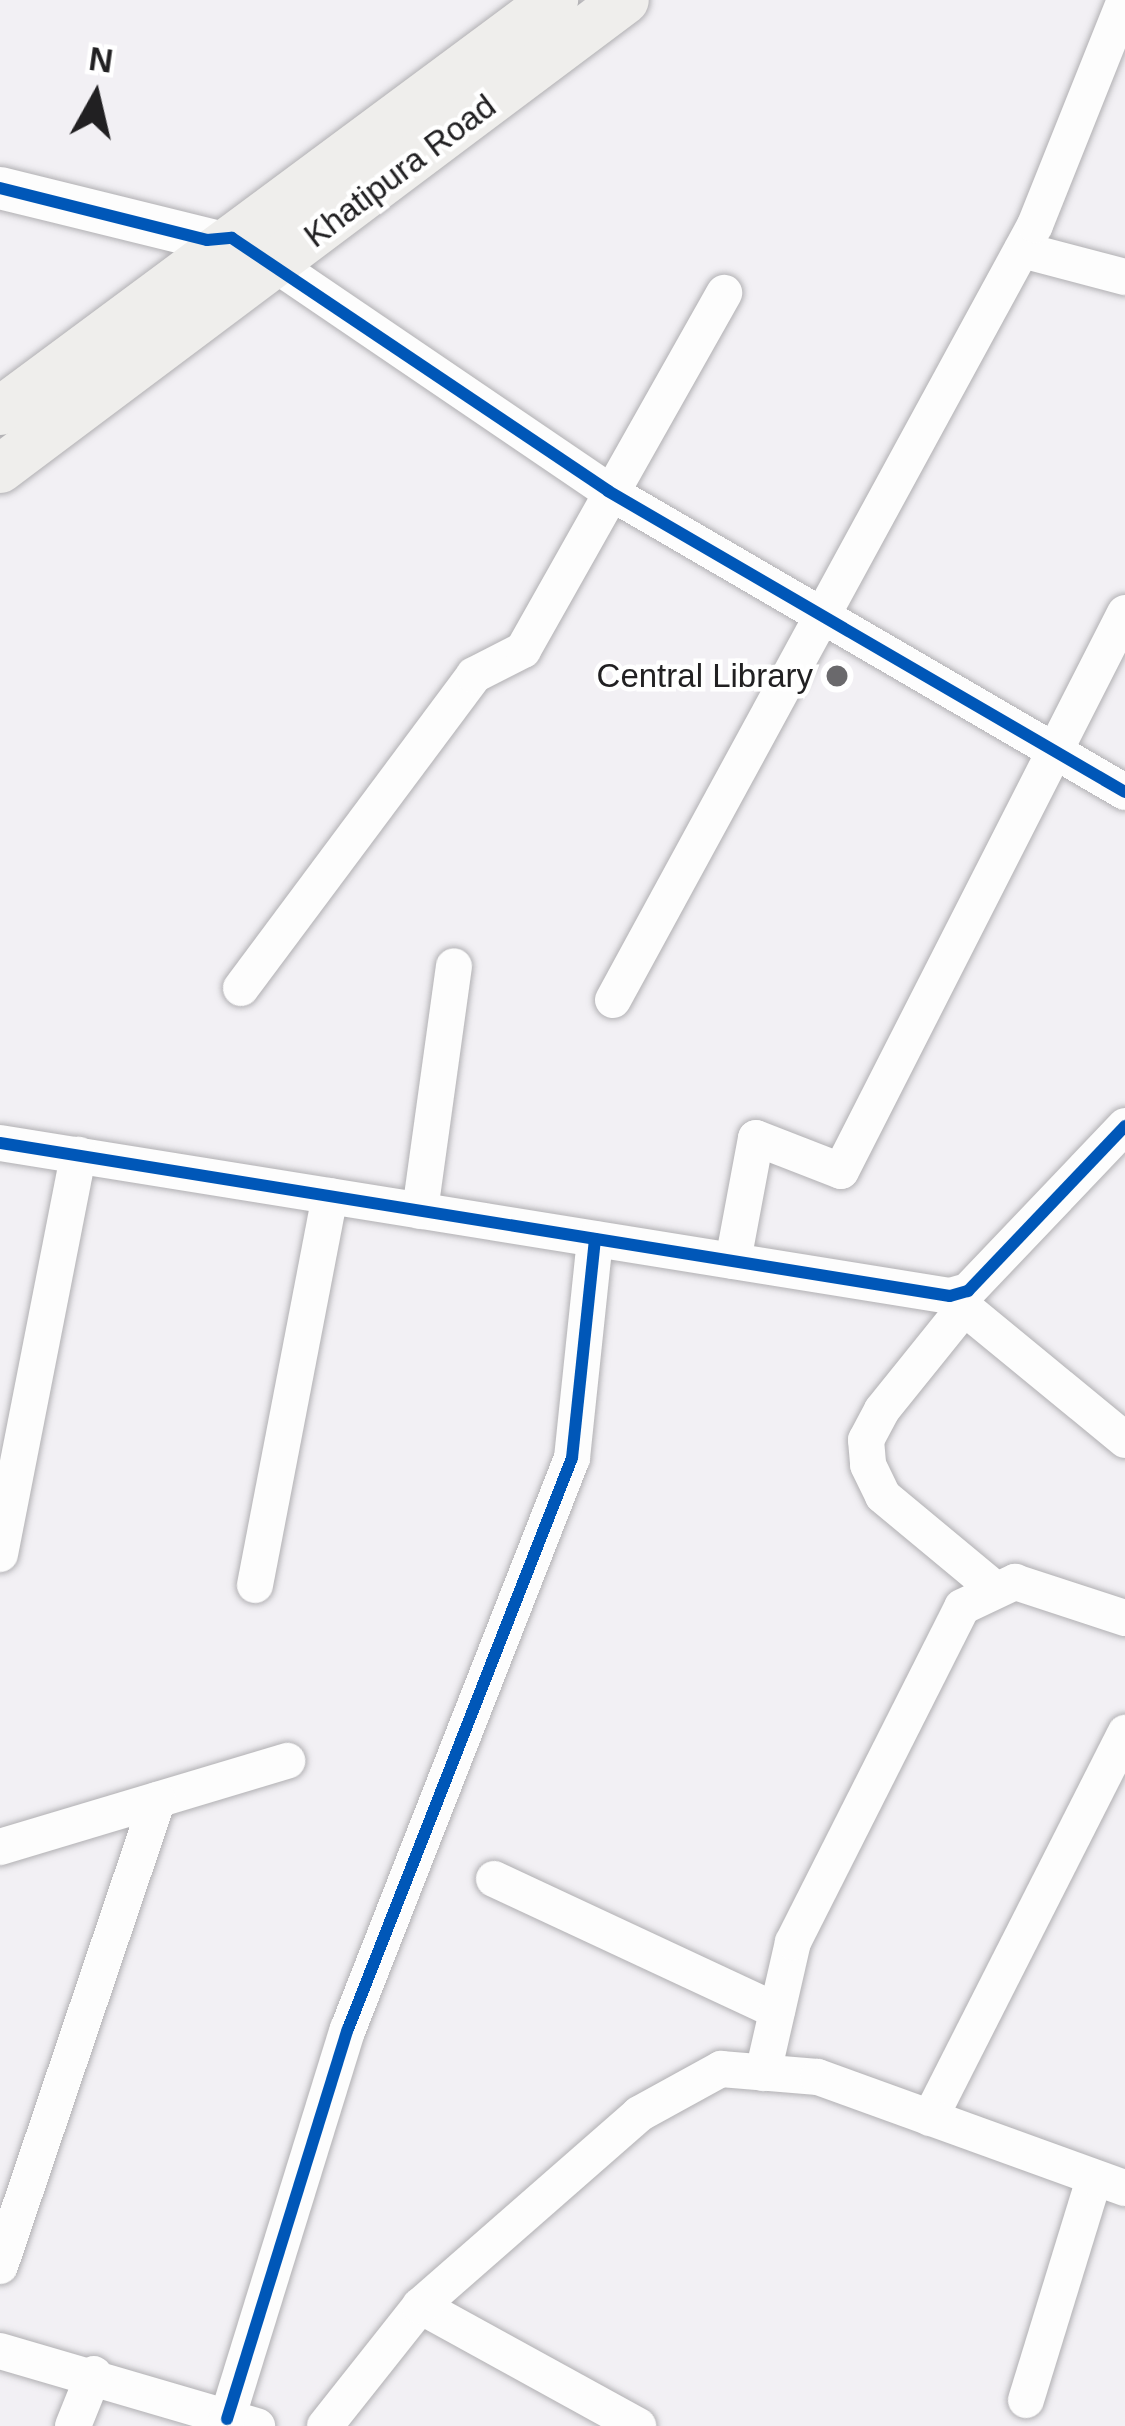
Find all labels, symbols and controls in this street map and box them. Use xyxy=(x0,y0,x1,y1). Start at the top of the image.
north arrow xyxy=(36,36,156,156)
text: N xyxy=(87,40,115,80)
street label: Khatipura Road xyxy=(297,86,503,256)
place label: Central Library xyxy=(597,656,813,696)
marker: Central Library xyxy=(824,663,850,689)

